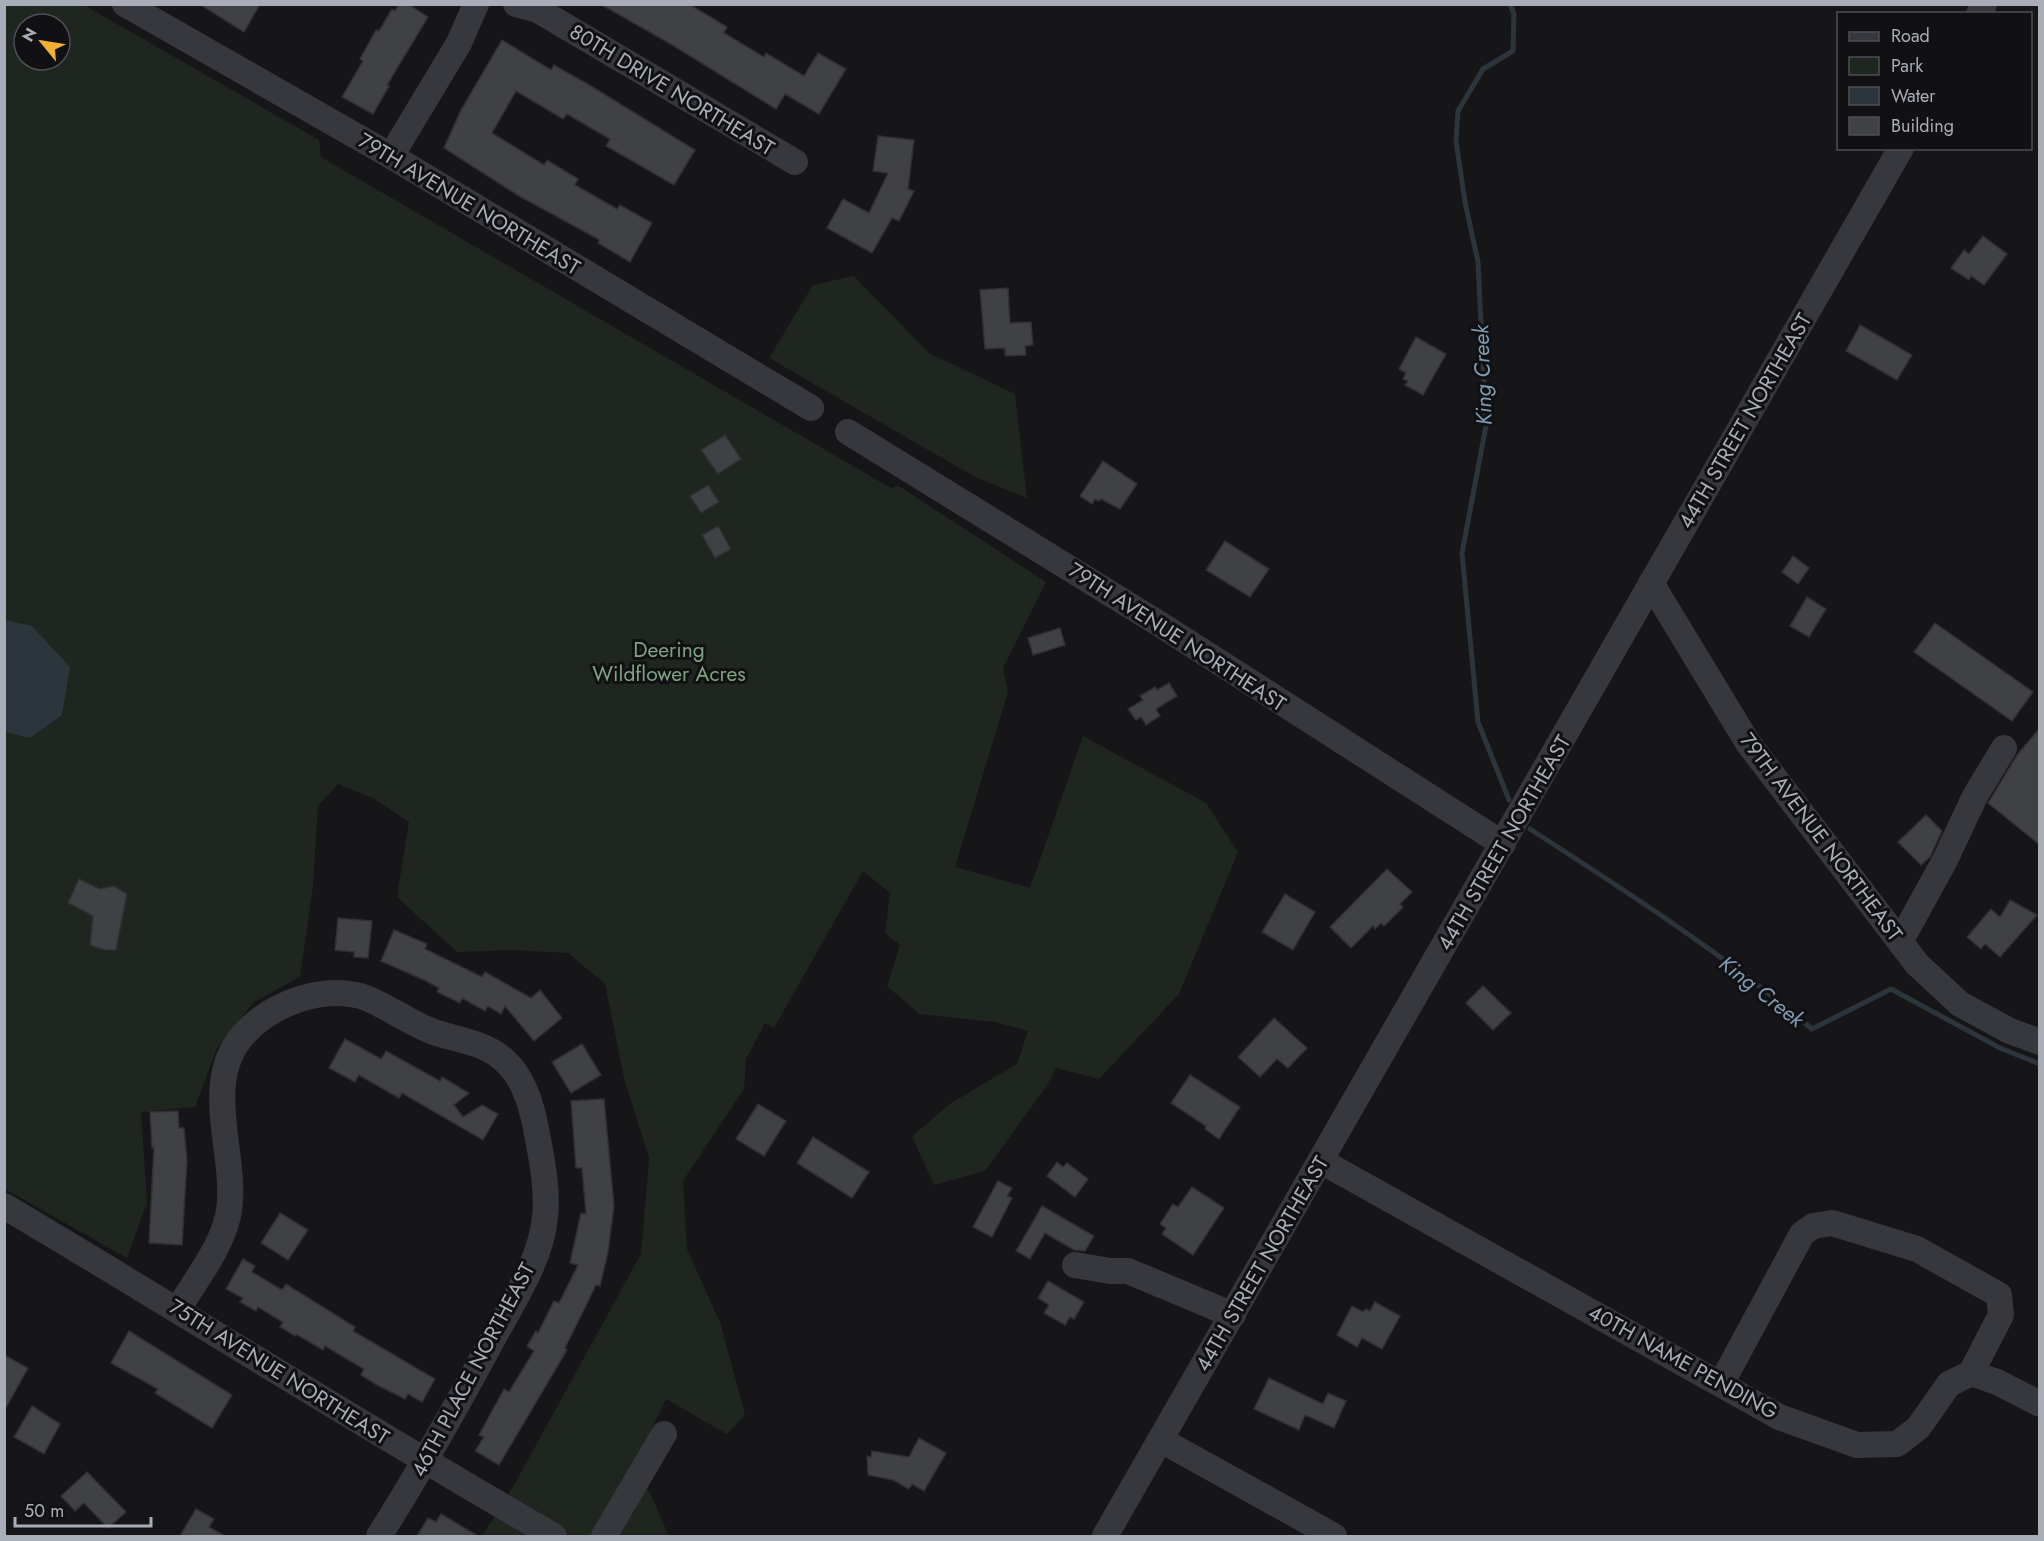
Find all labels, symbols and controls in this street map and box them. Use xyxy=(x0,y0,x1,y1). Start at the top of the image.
north arrow xyxy=(12,12,72,72)
legend xyxy=(1837,12,2032,150)
street label: 80TH DRIVE NORTHEAST xyxy=(564,17,780,163)
text: N xyxy=(16,23,43,46)
text: Road xyxy=(1891,23,1930,49)
text: Park xyxy=(1891,53,1923,79)
text: Water xyxy=(1891,83,1936,109)
text: Building xyxy=(1891,113,1954,139)
street label: 79TH AVENUE NORTHEAST xyxy=(352,126,586,282)
street label: 44TH STREET NORTHEAST xyxy=(1671,308,1819,534)
water label: King Creek xyxy=(1464,323,1500,426)
street label: 79TH AVENUE NORTHEAST xyxy=(1062,555,1292,719)
park label: Deering Wildflower Acres xyxy=(592,635,746,689)
street label: 79TH AVENUE NORTHEAST xyxy=(1733,727,1910,948)
street label: 44TH STREET NORTHEAST xyxy=(1430,730,1578,956)
water label: King Creek xyxy=(1713,947,1813,1036)
street label: 44TH STREET NORTHEAST xyxy=(1188,1151,1336,1377)
street label: 46TH PLACE NORTHEAST xyxy=(404,1257,542,1482)
street label: 75TH AVENUE NORTHEAST xyxy=(163,1292,395,1452)
street label: 40TH NAME PENDING xyxy=(1583,1297,1783,1427)
scale bar xyxy=(15,1490,152,1528)
text: 50 m xyxy=(24,1498,64,1524)

